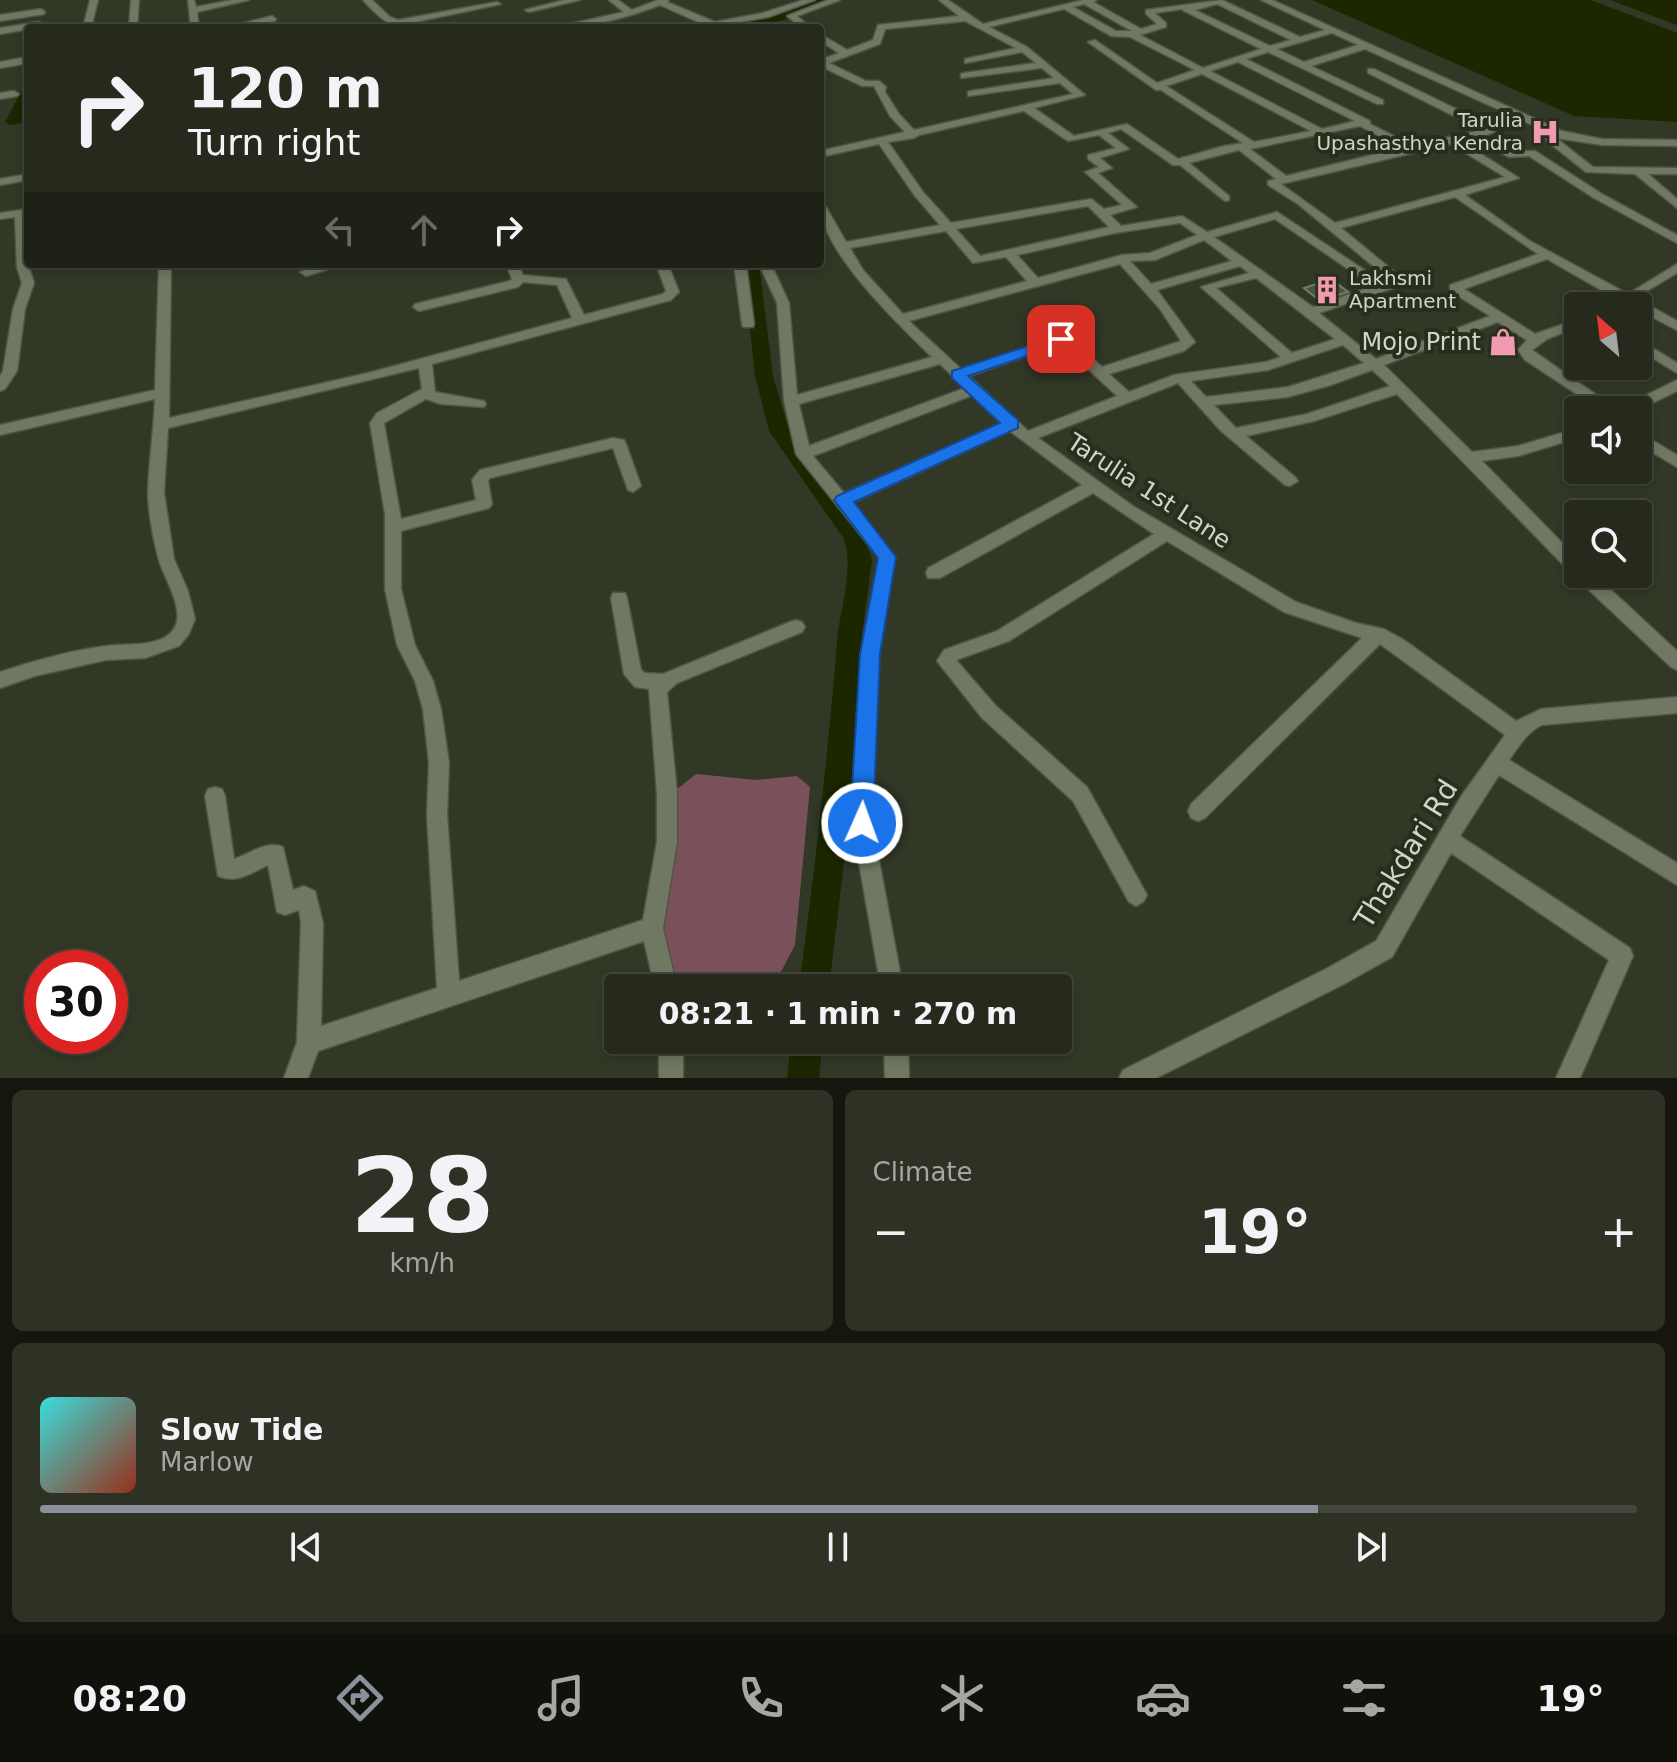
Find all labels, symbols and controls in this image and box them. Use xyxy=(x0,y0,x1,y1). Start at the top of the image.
text: 120 m xyxy=(188,55,383,120)
icon: right xyxy=(56,56,160,160)
place label: Tarulia Upashasthya Kendra xyxy=(1316,108,1523,155)
hospital icon: Tarulia Upashasthya Kendra xyxy=(1530,117,1560,147)
text: Turn right xyxy=(188,122,360,163)
icon: left xyxy=(318,208,362,252)
icon: ahead xyxy=(402,208,446,252)
icon: right xyxy=(486,208,530,252)
place label: Lakhsmi Apartment xyxy=(1349,266,1456,313)
building icon: Lakhsmi Apartment xyxy=(1312,275,1342,305)
north arrow xyxy=(1564,292,1652,380)
map controls xyxy=(1564,292,1652,588)
pin xyxy=(1027,305,1095,373)
icon: arrive xyxy=(1039,317,1083,361)
shop icon: Mojo Print xyxy=(1488,327,1518,357)
place label: Mojo Print xyxy=(1361,328,1481,356)
button: sound xyxy=(1564,396,1652,484)
street label: Tarulia 1st Lane xyxy=(1061,427,1236,554)
button: search xyxy=(1564,500,1652,588)
street label: Thakdari Rd xyxy=(1347,774,1465,935)
position arrow xyxy=(820,781,904,865)
speed limit sign: 30 xyxy=(24,950,128,1054)
text: 08:21 · 1 min · 270 m xyxy=(659,996,1017,1031)
text: 28 xyxy=(350,1135,495,1257)
text: Climate xyxy=(873,1157,973,1187)
text: 19° xyxy=(1198,1197,1312,1267)
text: − xyxy=(873,1206,909,1257)
text: + xyxy=(1600,1206,1637,1257)
text: km/h xyxy=(389,1248,455,1278)
text: Slow Tide xyxy=(160,1412,323,1447)
text: Marlow xyxy=(160,1447,253,1477)
icon: previous xyxy=(284,1525,328,1569)
icon: pause xyxy=(816,1525,860,1569)
icon: next xyxy=(1349,1525,1393,1569)
icon: directions xyxy=(332,1670,388,1726)
icon: music xyxy=(533,1670,589,1726)
icon: phone xyxy=(733,1670,789,1726)
icon: climate xyxy=(934,1670,990,1726)
icon: car xyxy=(1135,1670,1191,1726)
icon: filters xyxy=(1336,1670,1392,1726)
text: 08:20 xyxy=(72,1678,187,1719)
text: 19° xyxy=(1536,1678,1605,1719)

